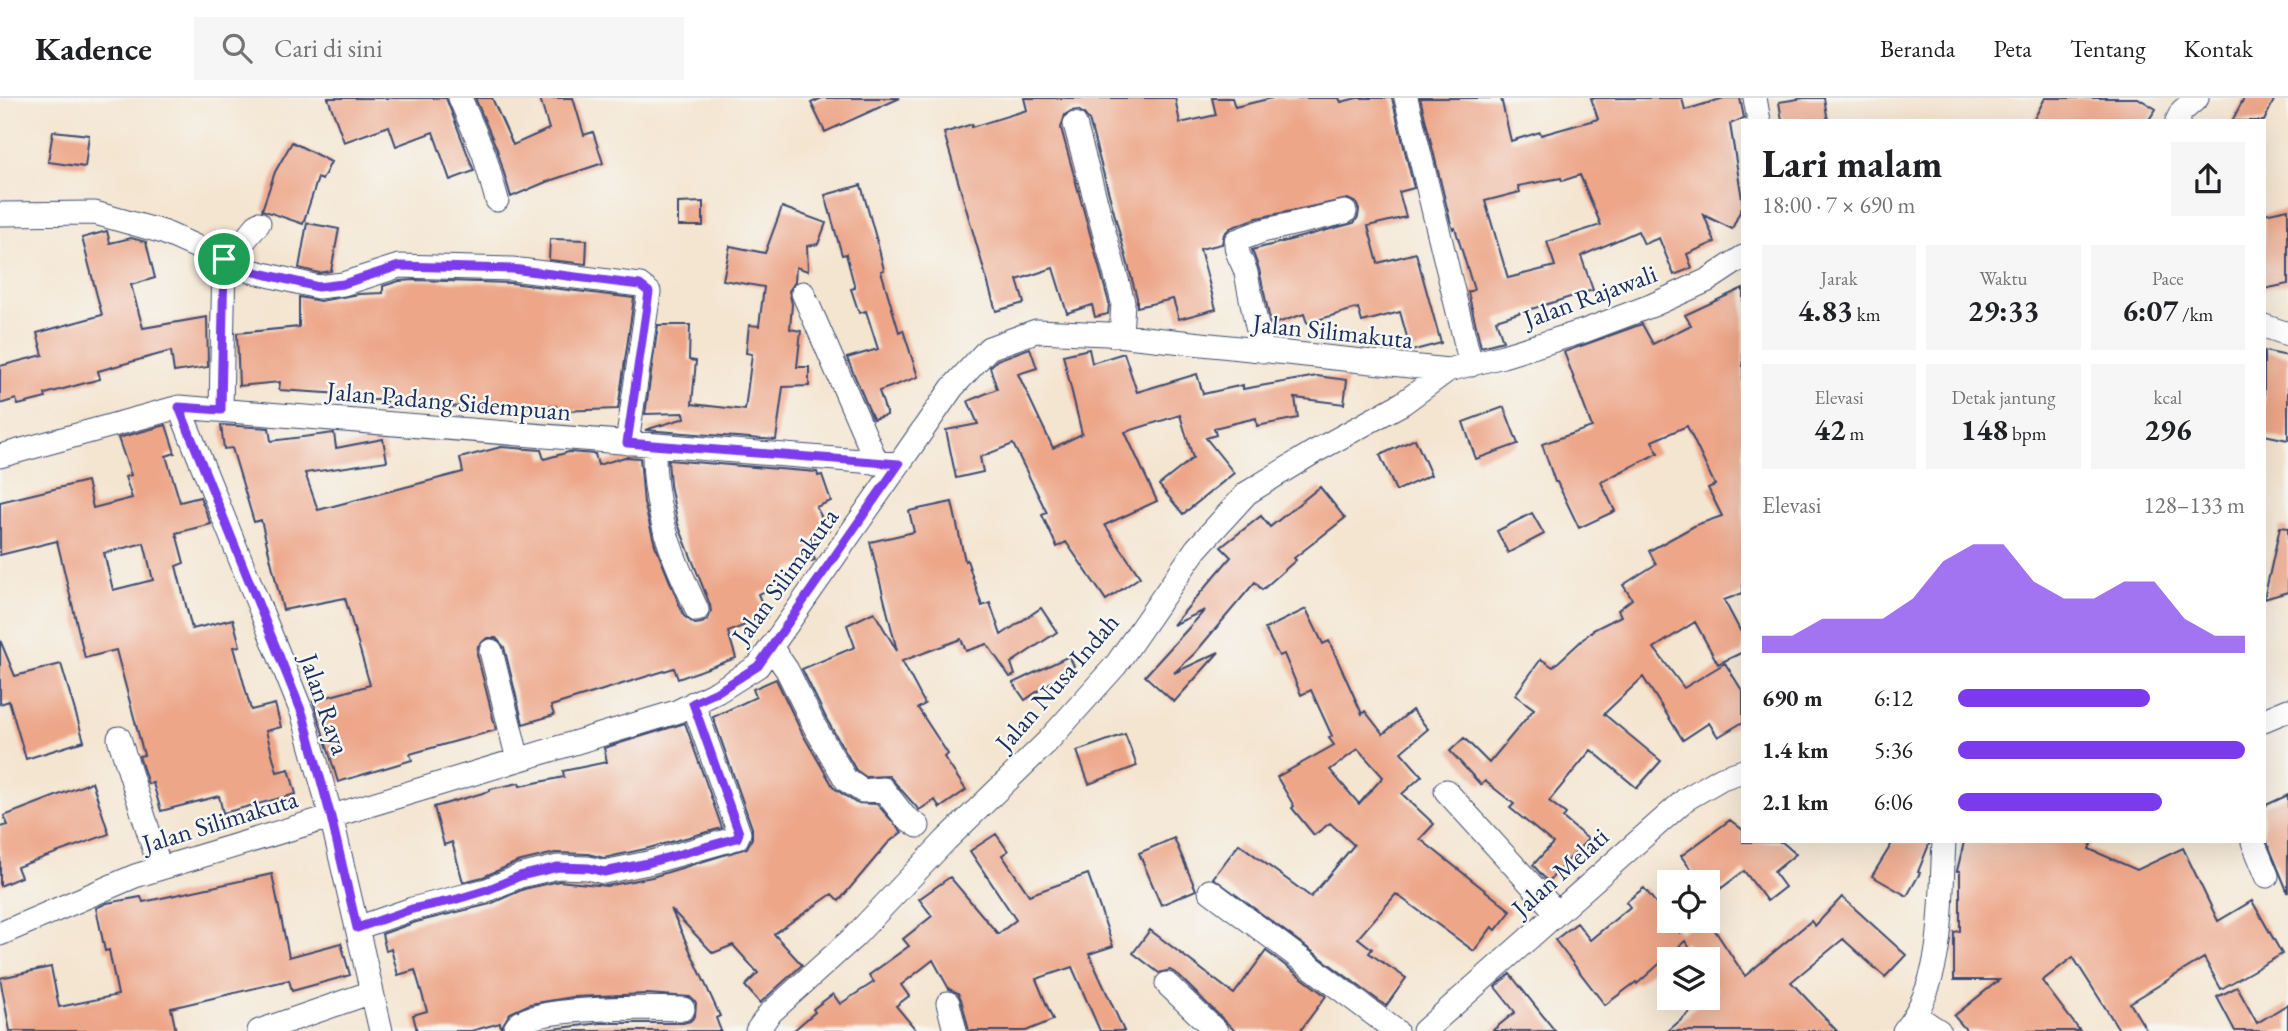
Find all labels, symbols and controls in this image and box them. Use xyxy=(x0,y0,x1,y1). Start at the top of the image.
search box xyxy=(194,17,684,80)
text: Kadence xyxy=(35,27,152,70)
icon: search xyxy=(218,29,256,67)
text: Cari di sini xyxy=(274,31,383,65)
text: Beranda xyxy=(1880,33,1955,64)
text: Peta xyxy=(1993,33,2032,64)
text: Tentang xyxy=(2070,33,2146,64)
text: Kontak xyxy=(2184,33,2253,64)
text: Lari malam xyxy=(1762,139,1942,188)
button: share xyxy=(2171,142,2245,216)
text: 18:00 · 7 × 690 m xyxy=(1762,190,1915,220)
pin xyxy=(194,229,254,289)
icon: arrive xyxy=(205,240,243,278)
street label: Jalan Rajawali xyxy=(1517,256,1661,337)
text: Jarak xyxy=(1821,266,1858,291)
text: Waktu xyxy=(1980,266,2027,291)
text: Pace xyxy=(2152,266,2184,291)
text: 4.83 xyxy=(1798,291,1853,330)
text: 29:33 xyxy=(1968,291,2039,330)
text: 6:07 xyxy=(2122,291,2178,330)
text: km xyxy=(1853,302,1880,327)
text: /km xyxy=(2178,302,2213,327)
street label: Jalan Silimakuta xyxy=(1249,305,1415,356)
street label: Jalan Padang Sidempuan xyxy=(323,373,573,429)
text: Elevasi xyxy=(1815,385,1864,410)
text: Detak jantung xyxy=(1951,385,2056,410)
text: kcal xyxy=(2154,385,2182,410)
text: 42 xyxy=(1814,410,1846,449)
text: 148 xyxy=(1961,410,2008,449)
text: 296 xyxy=(2144,410,2192,449)
text: m xyxy=(1846,421,1864,446)
text: bpm xyxy=(2008,421,2046,446)
text: Elevasi xyxy=(1762,490,1821,520)
text: 128–133 m xyxy=(2144,490,2245,520)
street label: Jalan Silimakuta xyxy=(723,500,846,653)
street label: Jalan Nusa Indah xyxy=(986,606,1126,760)
street label: Jalan Raya xyxy=(291,647,358,760)
text: 690 m xyxy=(1762,683,1823,713)
text: 6:12 xyxy=(1874,683,1913,713)
text: 1.4 km xyxy=(1762,735,1829,765)
text: 5:36 xyxy=(1874,735,1913,765)
street label: Jalan Silimakuta xyxy=(136,781,302,861)
text: 2.1 km xyxy=(1762,787,1829,817)
text: 6:06 xyxy=(1874,787,1913,817)
street label: Jalan Melati xyxy=(1503,820,1616,926)
map controls xyxy=(1657,870,1720,1010)
button: locate xyxy=(1657,870,1720,933)
button: layers xyxy=(1657,947,1720,1010)

